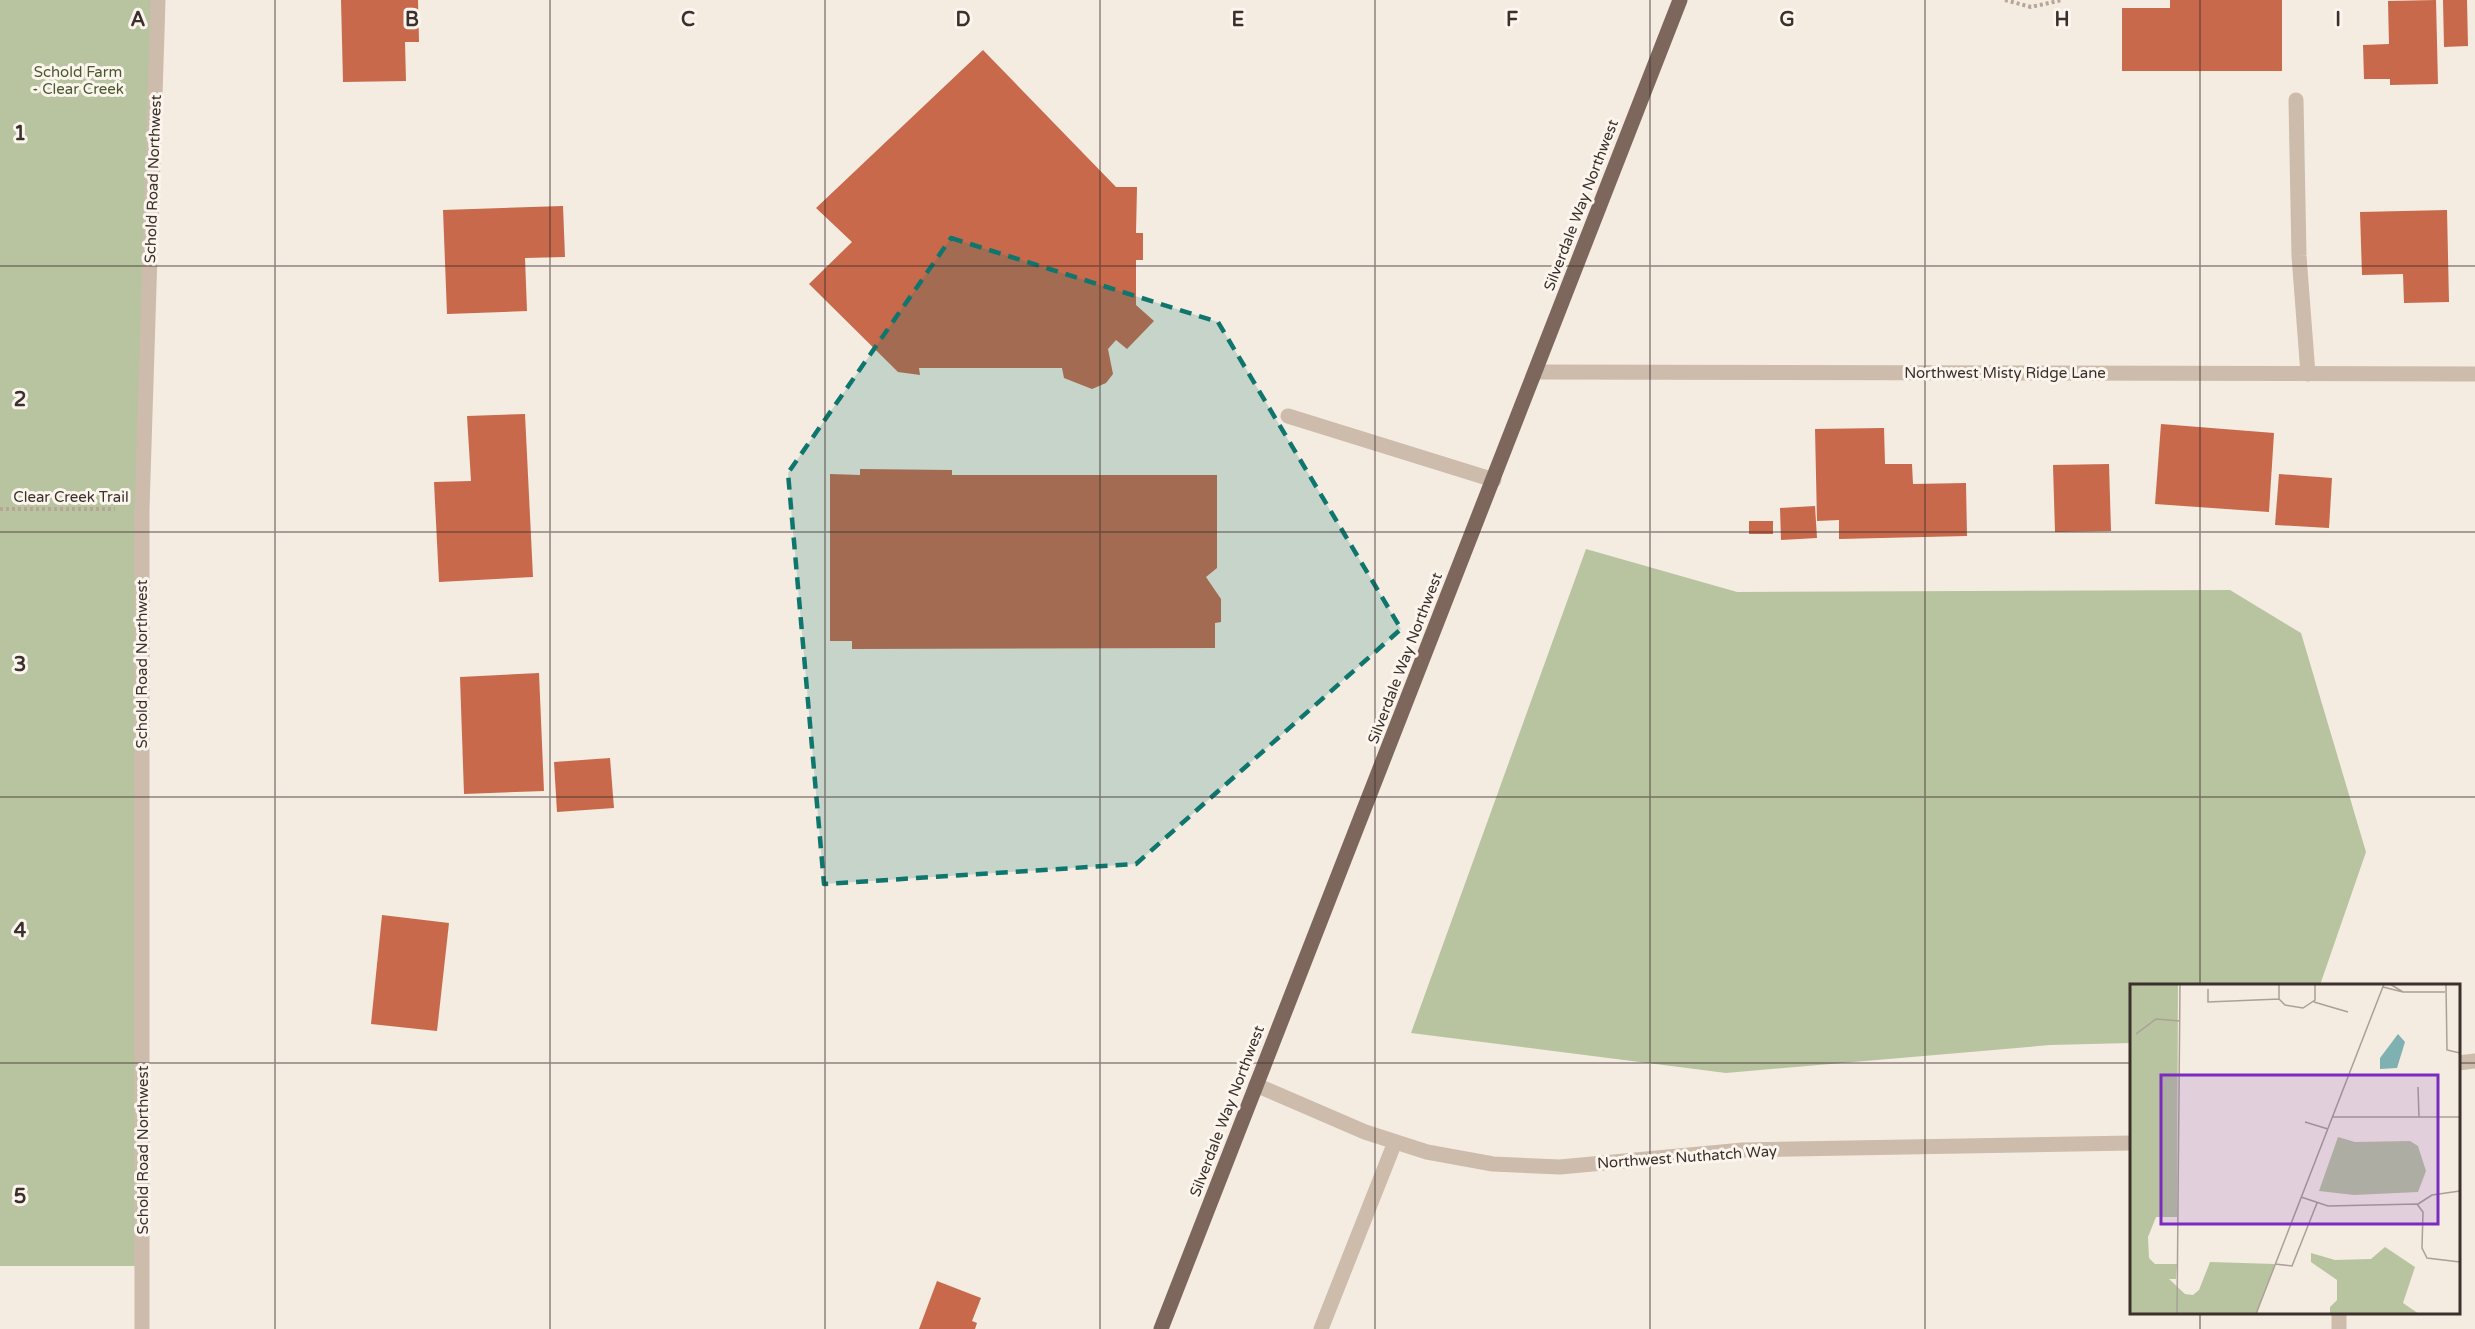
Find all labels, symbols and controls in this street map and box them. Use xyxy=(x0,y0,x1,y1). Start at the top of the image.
text: A xyxy=(131,8,146,32)
text: B xyxy=(405,8,419,32)
text: C xyxy=(681,8,695,32)
text: D xyxy=(955,8,971,32)
text: E xyxy=(1232,8,1245,32)
text: F xyxy=(1506,8,1518,32)
text: G xyxy=(1779,8,1795,32)
text: H xyxy=(2054,8,2070,32)
text: I xyxy=(2335,8,2341,32)
park label: Schold Farm - Clear Creek xyxy=(32,63,124,98)
street label: Schold Road Northwest xyxy=(141,94,165,264)
street label: Silverdale Way Northwest xyxy=(1540,117,1622,293)
text: 1 xyxy=(14,122,26,146)
street label: Northwest Misty Ridge Lane xyxy=(1904,364,2106,382)
text: 2 xyxy=(14,388,26,412)
street label: Clear Creek Trail xyxy=(13,488,129,506)
street label: Silverdale Way Northwest xyxy=(1364,570,1446,746)
street label: Schold Road Northwest xyxy=(133,579,151,748)
text: 3 xyxy=(14,653,26,677)
text: 4 xyxy=(14,919,27,943)
inset map xyxy=(2130,984,2460,1314)
street label: Silverdale Way Northwest xyxy=(1186,1023,1268,1199)
street label: Schold Road Northwest xyxy=(134,1065,152,1234)
street label: Northwest Nuthatch Way xyxy=(1597,1142,1777,1172)
text: 5 xyxy=(14,1185,26,1209)

